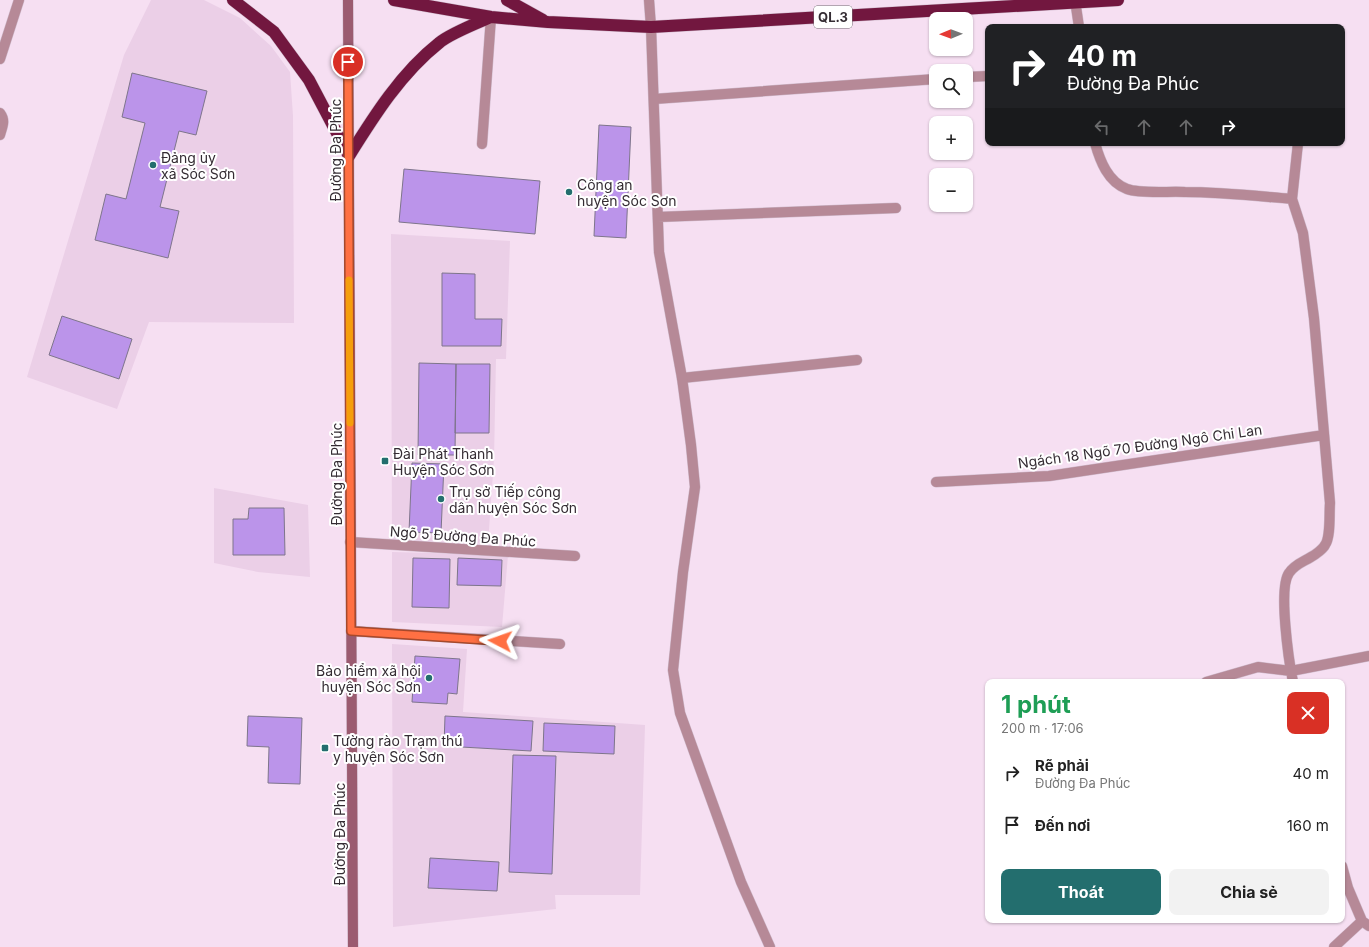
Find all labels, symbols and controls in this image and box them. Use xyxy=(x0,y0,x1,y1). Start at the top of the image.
road number: QL.3 xyxy=(814,6,852,28)
north arrow xyxy=(929,12,973,56)
map controls xyxy=(929,12,973,212)
text: 40 m xyxy=(1067,39,1137,73)
icon: right xyxy=(1001,40,1053,92)
pin xyxy=(331,45,365,79)
icon: arrive xyxy=(337,51,359,73)
button: search xyxy=(929,64,973,108)
text: Đường Đa Phúc xyxy=(1067,73,1199,94)
street label: Đường Đa Phúc xyxy=(327,99,344,201)
button: + xyxy=(929,116,973,160)
icon: left xyxy=(1091,116,1113,138)
icon: ahead xyxy=(1133,116,1155,138)
icon: ahead xyxy=(1175,116,1197,138)
icon: right xyxy=(1217,116,1239,138)
place label: Đảng ủy xã Sóc Sơn xyxy=(161,149,235,182)
marker: Đảng ủy xã Sóc Sơn xyxy=(148,160,158,170)
button: − xyxy=(929,168,973,212)
place label: Công an huyện Sóc Sơn xyxy=(577,176,676,209)
marker: Công an huyện Sóc Sơn xyxy=(564,187,574,197)
street label: Ngách 18 Ngõ 70 Đường Ngô Chi Lan xyxy=(1017,420,1263,472)
street label: Đường Đa Phúc xyxy=(328,423,345,525)
place label: Đài Phát Thanh Huyện Sóc Sơn xyxy=(393,445,495,478)
marker: Đài Phát Thanh Huyện Sóc Sơn xyxy=(380,456,390,466)
place label: Trụ sở Tiếp công dân huyện Sóc Sơn xyxy=(449,483,577,516)
marker: Trụ sở Tiếp công dân huyện Sóc Sơn xyxy=(436,494,446,504)
street label: Ngõ 5 Đường Đa Phúc xyxy=(389,522,537,550)
position arrow xyxy=(479,620,521,662)
place label: Bảo hiểm xã hội huyện Sóc Sơn xyxy=(316,662,421,695)
marker: Bảo hiểm xã hội huyện Sóc Sơn xyxy=(424,673,434,683)
text: 1 phút xyxy=(1001,690,1071,719)
button: close xyxy=(1287,692,1329,734)
text: 200 m · 17:06 xyxy=(1001,720,1084,736)
place label: Tường rào Trạm thú y huyện Sóc Sơn xyxy=(333,732,463,765)
marker: Tường rào Trạm thú y huyện Sóc Sơn xyxy=(320,743,330,753)
text: Rẽ phải xyxy=(1035,756,1089,775)
icon: right xyxy=(1001,762,1023,784)
text: 40 m xyxy=(1292,764,1329,783)
text: Đường Đa Phúc xyxy=(1035,775,1131,791)
street label: Đường Đa Phúc xyxy=(331,783,348,885)
icon: arrive xyxy=(1001,814,1023,836)
text: Đến nơi xyxy=(1035,816,1090,835)
text: 160 m xyxy=(1287,816,1329,835)
button: Thoát xyxy=(1001,869,1161,915)
button: Chia sẻ xyxy=(1169,869,1329,915)

